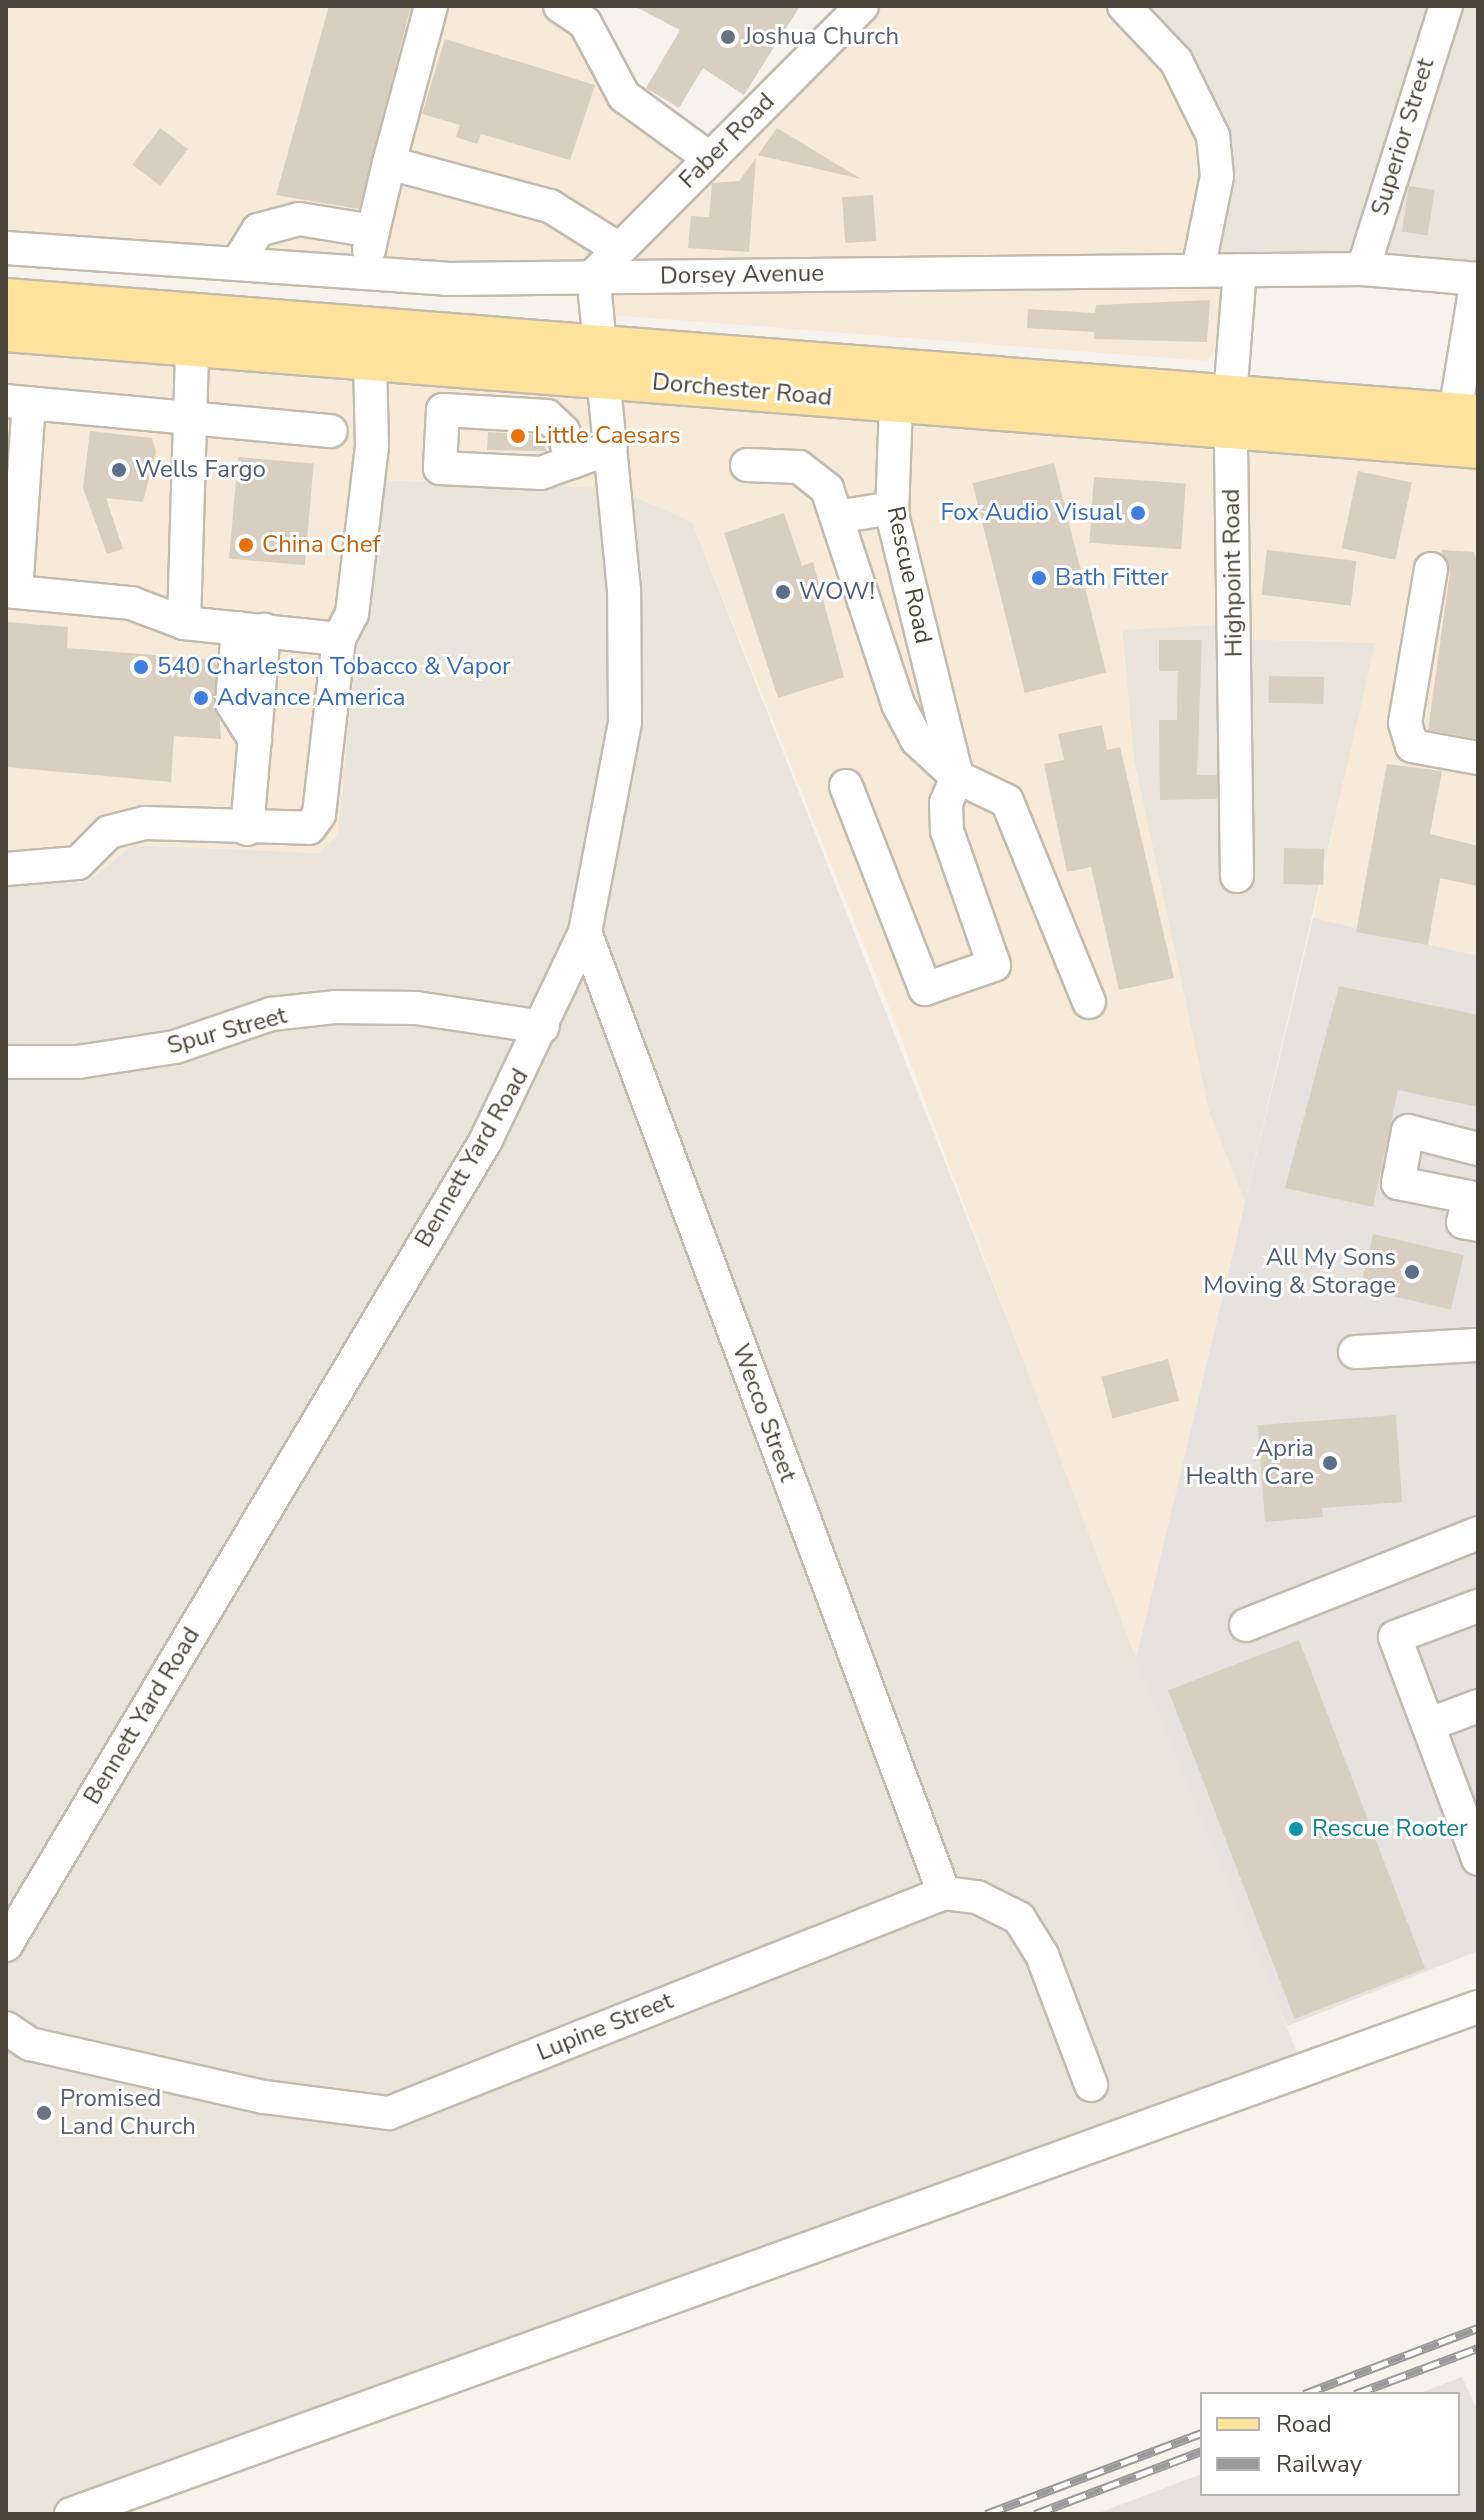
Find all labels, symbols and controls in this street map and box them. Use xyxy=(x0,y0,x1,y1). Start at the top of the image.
place label: Joshua Church xyxy=(744,23,899,51)
marker: Joshua Church xyxy=(719,28,737,46)
street label: Superior Street xyxy=(1365,55,1441,219)
street label: Faber Road xyxy=(673,87,781,195)
street label: Dorsey Avenue xyxy=(660,259,824,291)
street label: Dorchester Road xyxy=(651,368,833,412)
place label: Little Caesars xyxy=(534,422,681,450)
marker: Little Caesars xyxy=(509,427,527,445)
place label: Wells Fargo xyxy=(135,456,266,484)
marker: Wells Fargo xyxy=(110,461,128,479)
street label: Highpoint Road xyxy=(1217,489,1249,657)
place label: Fox Audio Visual xyxy=(940,499,1122,527)
street label: Rescue Road xyxy=(880,504,938,646)
marker: Fox Audio Visual xyxy=(1129,504,1147,522)
place label: China Chef xyxy=(262,531,380,559)
marker: China Chef xyxy=(237,536,255,554)
place label: Bath Fitter xyxy=(1055,564,1169,592)
marker: Bath Fitter xyxy=(1030,569,1048,587)
place label: WOW! xyxy=(799,578,875,606)
marker: WOW! xyxy=(774,583,792,601)
place label: 540 Charleston Tobacco & Vapor xyxy=(157,653,511,681)
marker: 540 Charleston Tobacco & Vapor xyxy=(132,658,150,676)
place label: Advance America xyxy=(217,684,405,712)
marker: Advance America xyxy=(192,689,210,707)
street label: Spur Street xyxy=(164,1001,290,1061)
street label: Bennett Yard Road xyxy=(409,1064,535,1252)
place label: All My Sons Moving & Storage xyxy=(1203,1244,1396,1300)
marker: All My Sons Moving & Storage xyxy=(1403,1263,1421,1281)
street label: Wecco Street xyxy=(726,1340,802,1486)
place label: Apria Health Care xyxy=(1185,1435,1314,1491)
marker: Apria Health Care xyxy=(1321,1454,1339,1472)
street label: Bennett Yard Road xyxy=(78,1622,206,1810)
place label: Rescue Rooter xyxy=(1312,1815,1468,1843)
marker: Rescue Rooter xyxy=(1287,1820,1305,1838)
street label: Lupine Street xyxy=(533,1987,677,2067)
place label: Promised Land Church xyxy=(60,2085,196,2141)
marker: Promised Land Church xyxy=(35,2104,53,2122)
legend xyxy=(1200,2392,1460,2496)
text: Road xyxy=(1276,2408,1332,2440)
text: Railway xyxy=(1276,2448,1362,2480)

